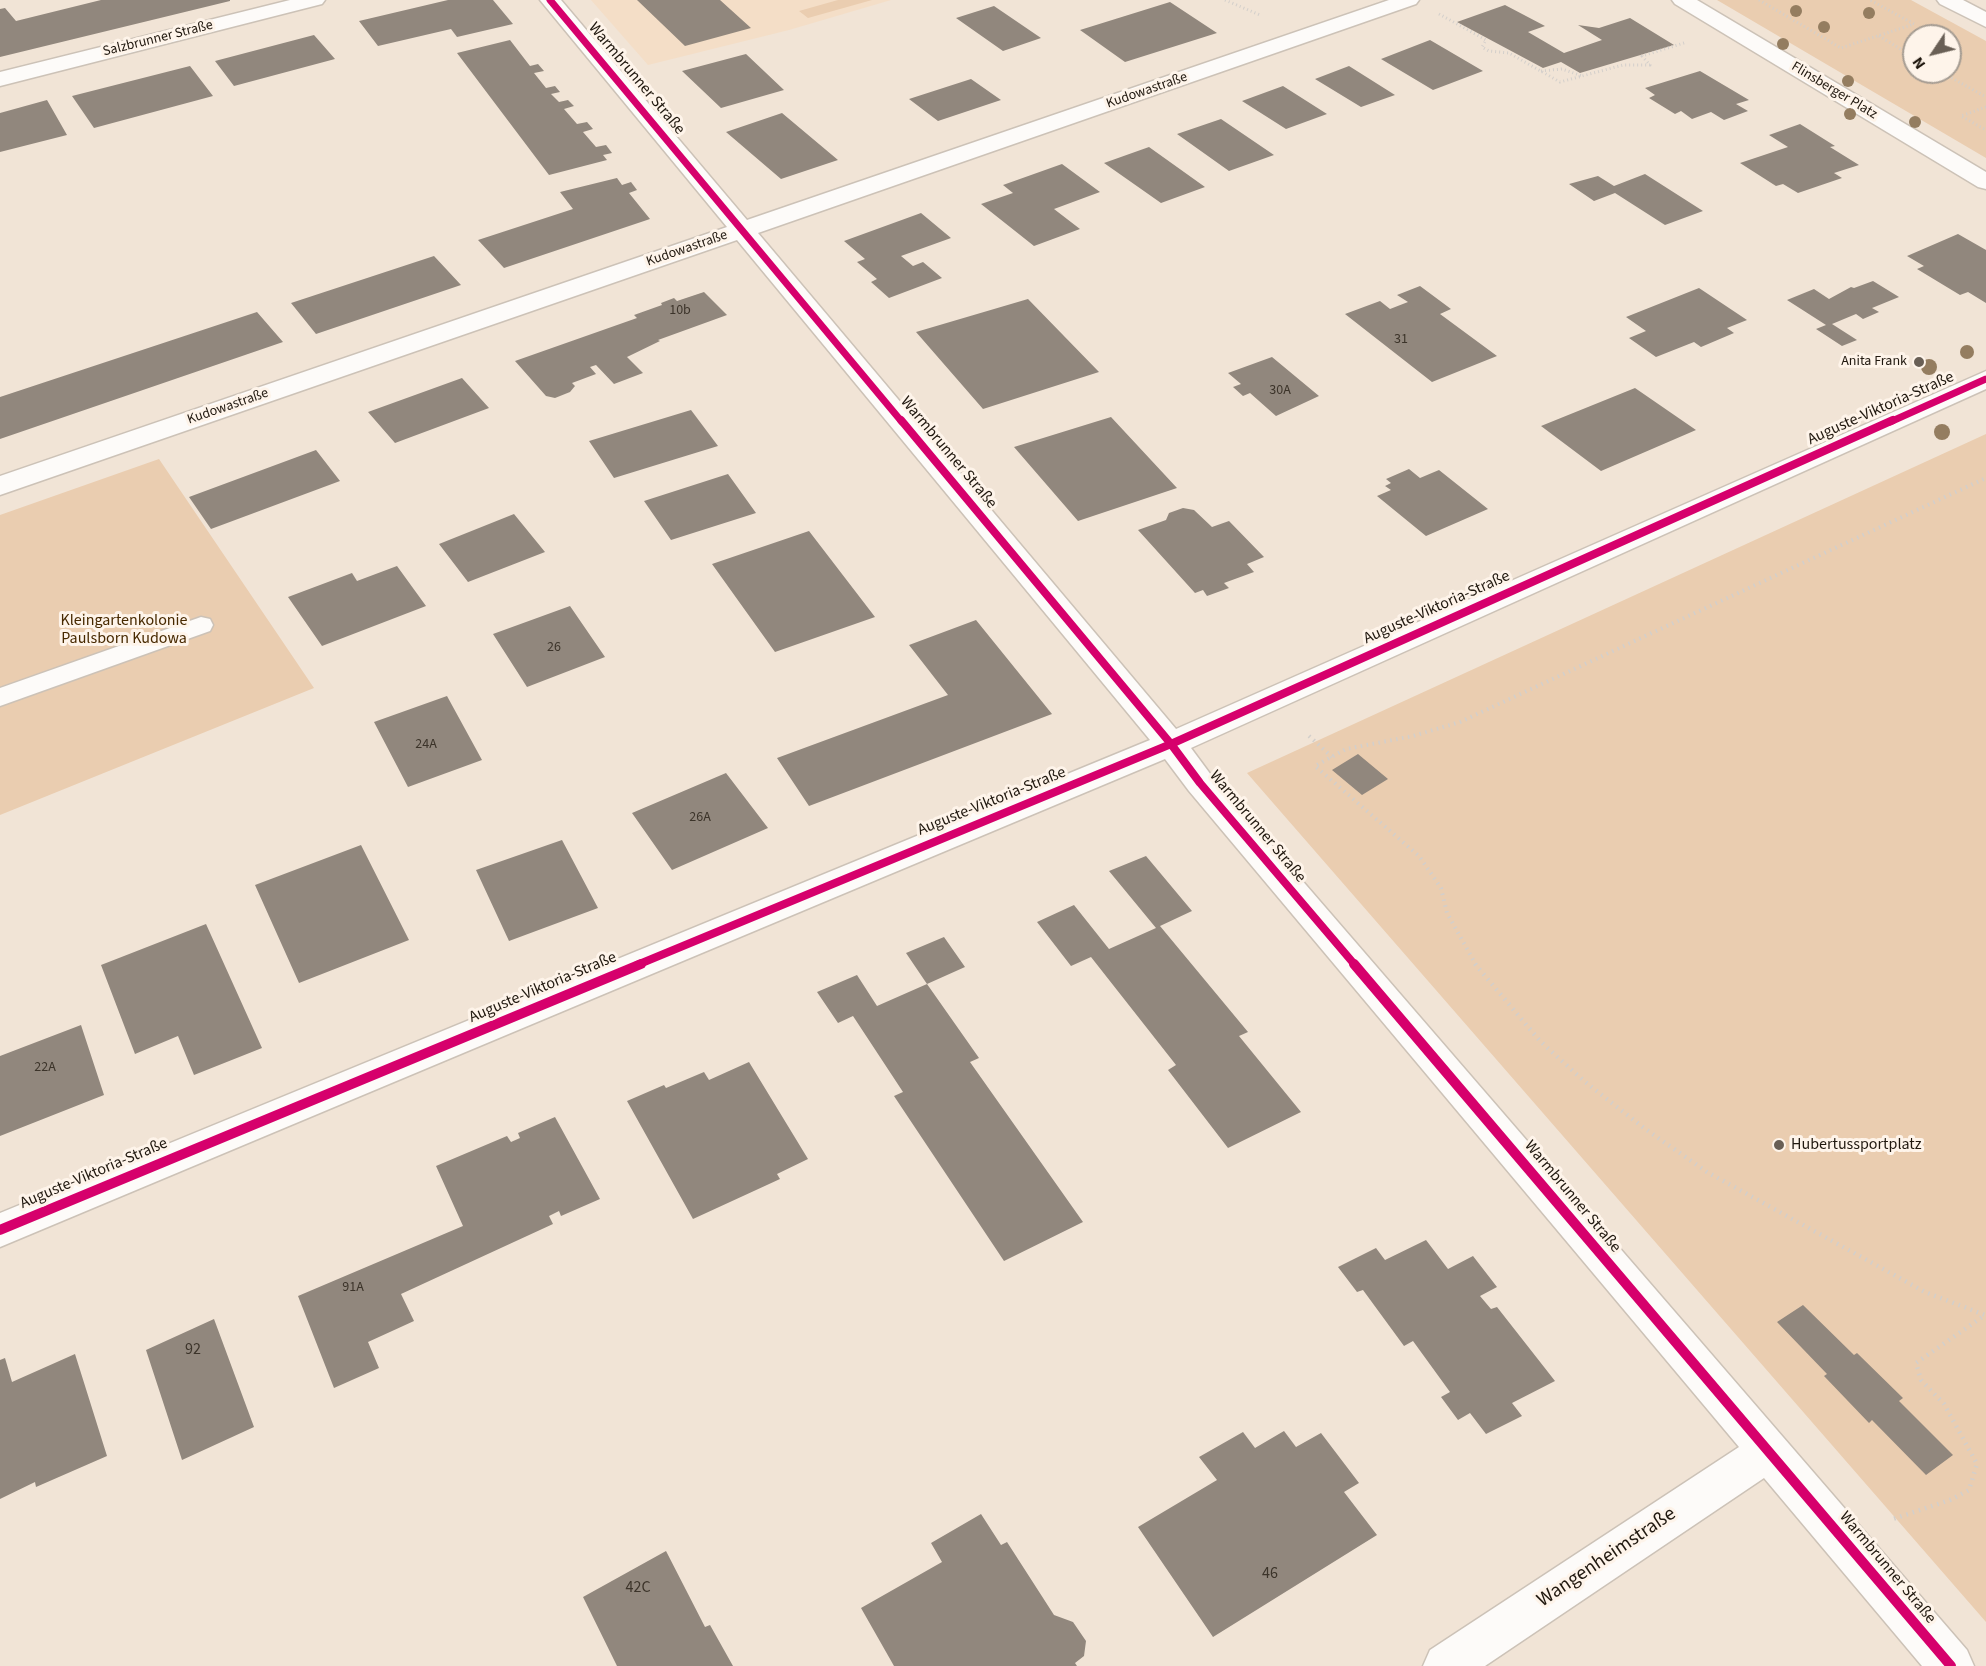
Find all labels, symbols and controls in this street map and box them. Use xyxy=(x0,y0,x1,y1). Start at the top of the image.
street label: Salzbrunner Straße xyxy=(101,17,215,61)
street label: Warmbrunner Straße xyxy=(584,19,688,139)
north arrow xyxy=(1902,24,1962,84)
text: N xyxy=(1907,53,1931,74)
street label: Flinsberger Platz xyxy=(1788,59,1880,123)
street label: Kudowastraße xyxy=(1104,69,1190,113)
street label: Kudowastraße xyxy=(644,227,730,271)
house number: 10b xyxy=(669,303,691,319)
house number: 31 xyxy=(1394,332,1408,348)
place label: Anita Frank xyxy=(1841,354,1907,370)
marker: Anita Frank xyxy=(1912,355,1926,369)
street label: Auguste-Viktoria-Straße xyxy=(1805,368,1957,450)
house number: 30A xyxy=(1269,383,1291,399)
street label: Kudowastraße xyxy=(185,385,271,429)
street label: Warmbrunner Straße xyxy=(896,393,1000,513)
street label: Auguste-Viktoria-Straße xyxy=(1361,567,1513,649)
park label: Kleingartenkolonie Paulsborn Kudowa xyxy=(61,611,187,649)
house number: 26 xyxy=(547,640,561,656)
house number: 24A xyxy=(415,737,437,753)
street label: Auguste-Viktoria-Straße xyxy=(915,763,1069,841)
street label: Warmbrunner Straße xyxy=(1205,767,1309,887)
house number: 26A xyxy=(689,810,711,826)
street label: Auguste-Viktoria-Straße xyxy=(466,948,620,1028)
house number: 22A xyxy=(34,1060,56,1076)
street label: Auguste-Viktoria-Straße xyxy=(17,1134,171,1214)
place label: Hubertussportplatz xyxy=(1791,1135,1922,1155)
street label: Warmbrunner Straße xyxy=(1520,1137,1624,1257)
marker: Hubertussportplatz xyxy=(1772,1138,1786,1152)
house number: 91A xyxy=(342,1280,364,1296)
house number: 92 xyxy=(185,1340,201,1360)
street label: Wangenheimstraße xyxy=(1533,1503,1681,1613)
street label: Warmbrunner Straße xyxy=(1835,1508,1939,1628)
house number: 46 xyxy=(1262,1564,1278,1584)
house number: 42C xyxy=(625,1578,651,1598)

